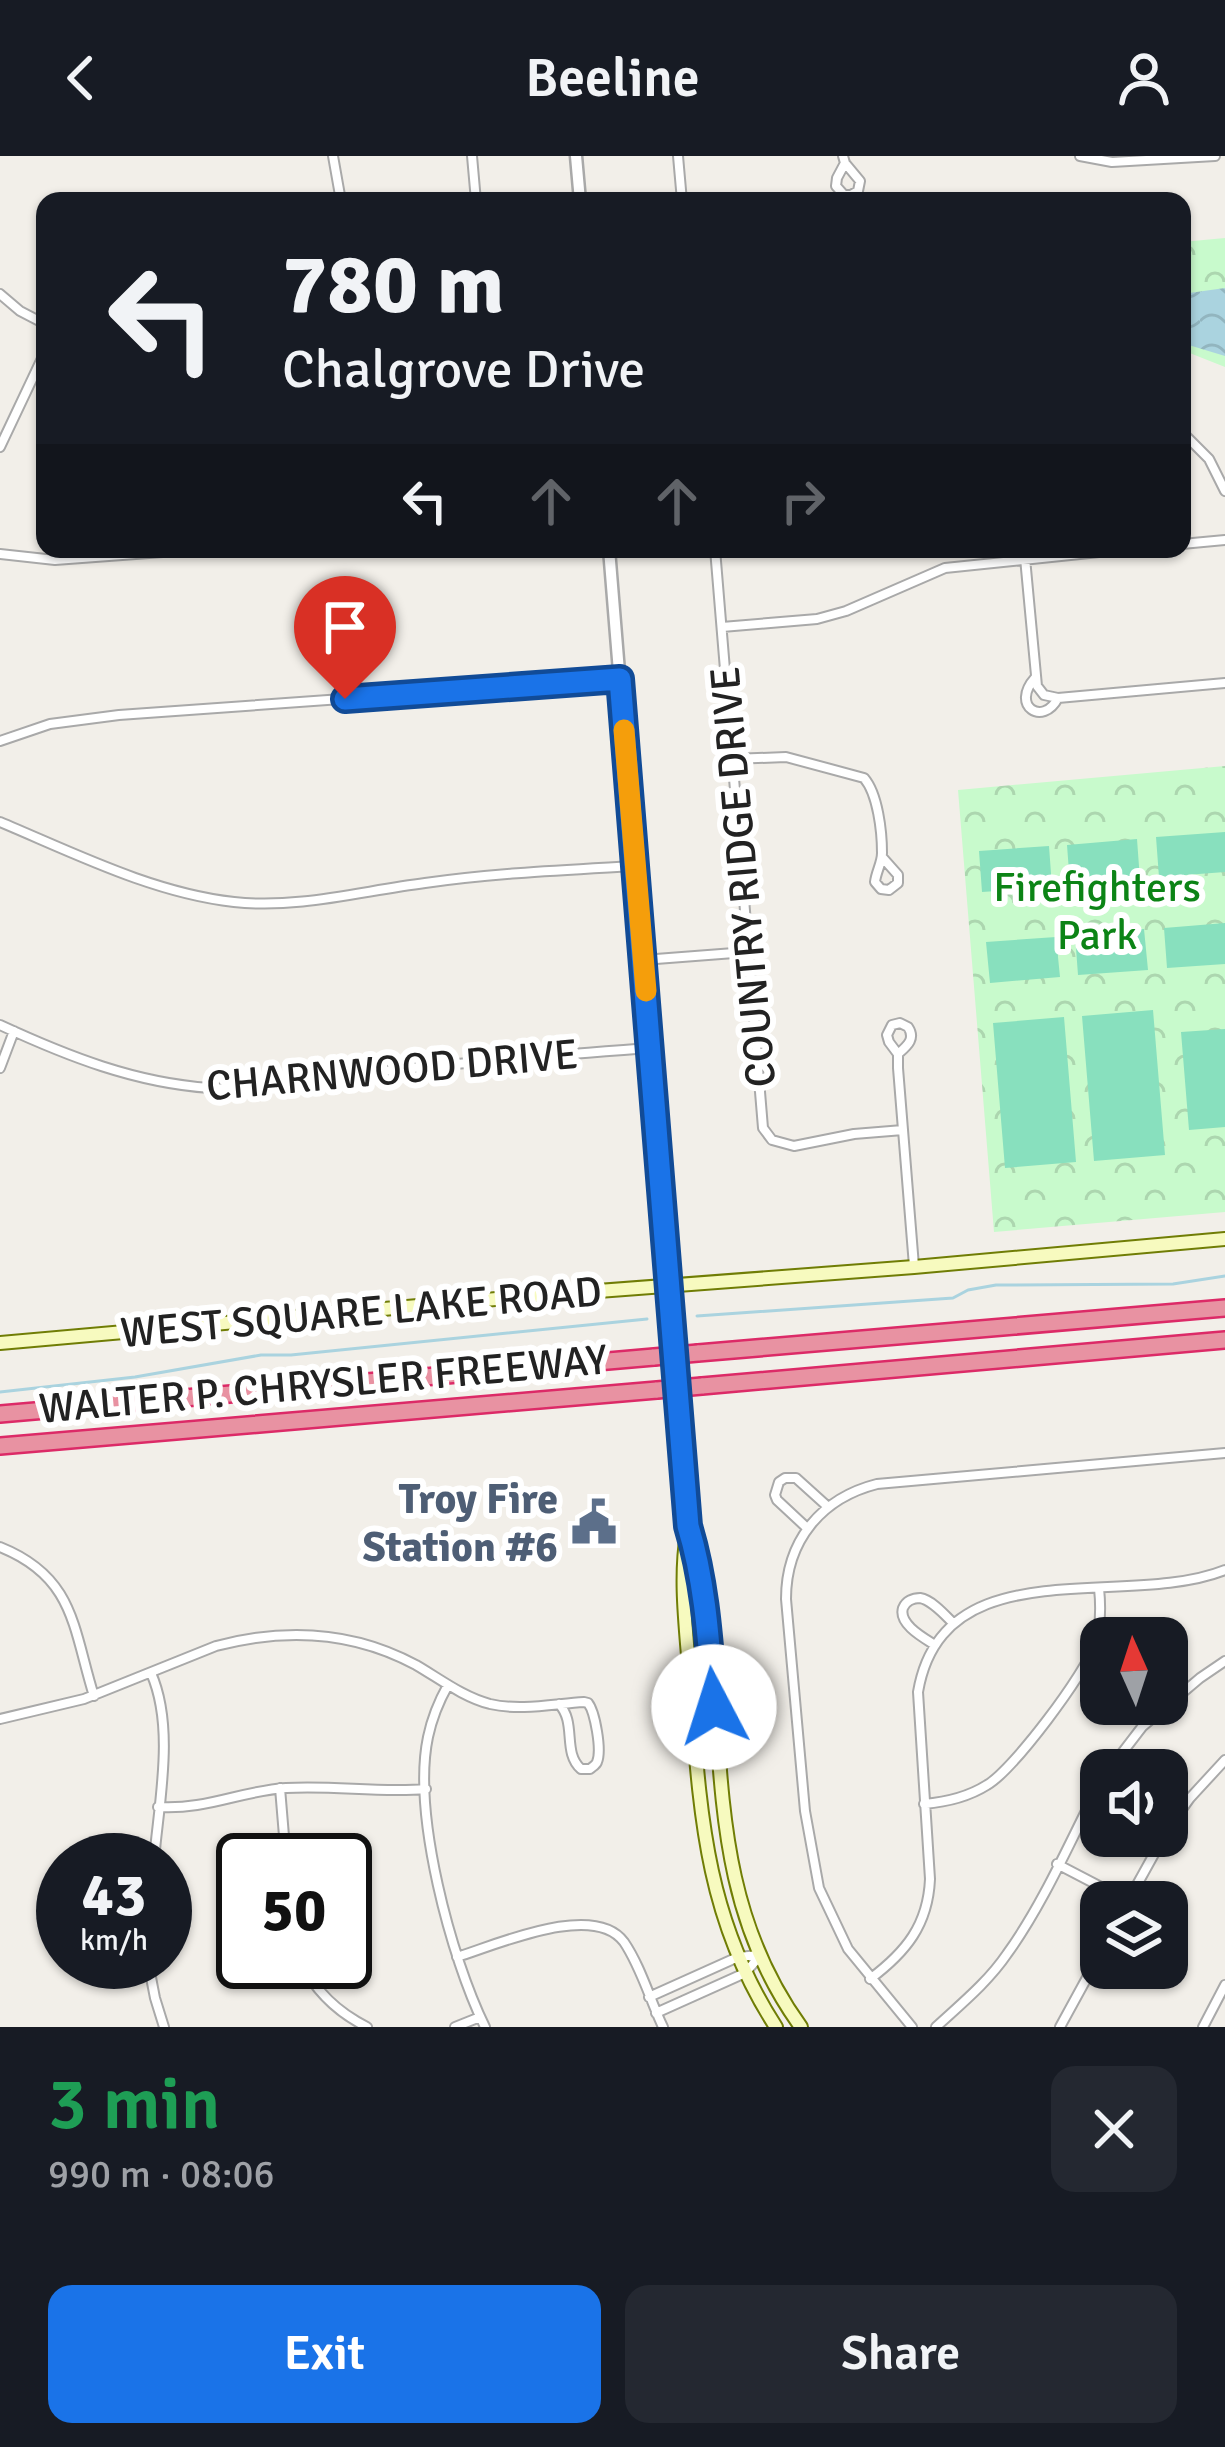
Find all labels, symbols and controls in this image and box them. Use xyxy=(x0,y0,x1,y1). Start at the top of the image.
icon: back xyxy=(48,45,114,111)
text: Beeline xyxy=(525,45,700,112)
icon: person xyxy=(1111,45,1177,111)
text: 780 m xyxy=(282,233,504,337)
icon: left xyxy=(84,240,240,396)
text: Chalgrove Drive xyxy=(282,336,645,403)
icon: left xyxy=(392,468,458,534)
icon: ahead xyxy=(518,468,584,534)
icon: ahead xyxy=(644,468,710,534)
icon: right xyxy=(770,468,836,534)
pin xyxy=(294,576,396,699)
icon: arrive xyxy=(312,594,378,660)
street label: COUNTRY RIDGE DRIVE xyxy=(700,664,787,1089)
park label: Firefighters Park xyxy=(993,862,1201,961)
street label: CHARNWOOD DRIVE xyxy=(204,1029,580,1112)
street label: WEST SQUARE LAKE ROAD xyxy=(118,1266,604,1359)
street label: WALTER P. CHRYSLER FREEWAY xyxy=(37,1334,609,1435)
place label: Troy Fire Station #6 xyxy=(362,1474,558,1573)
public building icon: Troy Fire Station #6 xyxy=(569,1497,619,1547)
north arrow xyxy=(1080,1617,1188,1725)
map controls xyxy=(1080,1617,1188,1989)
position arrow xyxy=(651,1644,777,1770)
button: sound xyxy=(1080,1749,1188,1857)
speed limit sign: 50 xyxy=(216,1833,372,1989)
text: 43 xyxy=(82,1859,146,1933)
button: layers xyxy=(1080,1881,1188,1989)
text: km/h xyxy=(80,1922,148,1959)
text: 3 min xyxy=(48,2060,220,2149)
button: close xyxy=(1051,2066,1177,2192)
text: 990 m · 08:06 xyxy=(48,2150,275,2198)
button: Exit xyxy=(48,2285,601,2423)
button: Share xyxy=(625,2285,1177,2423)

